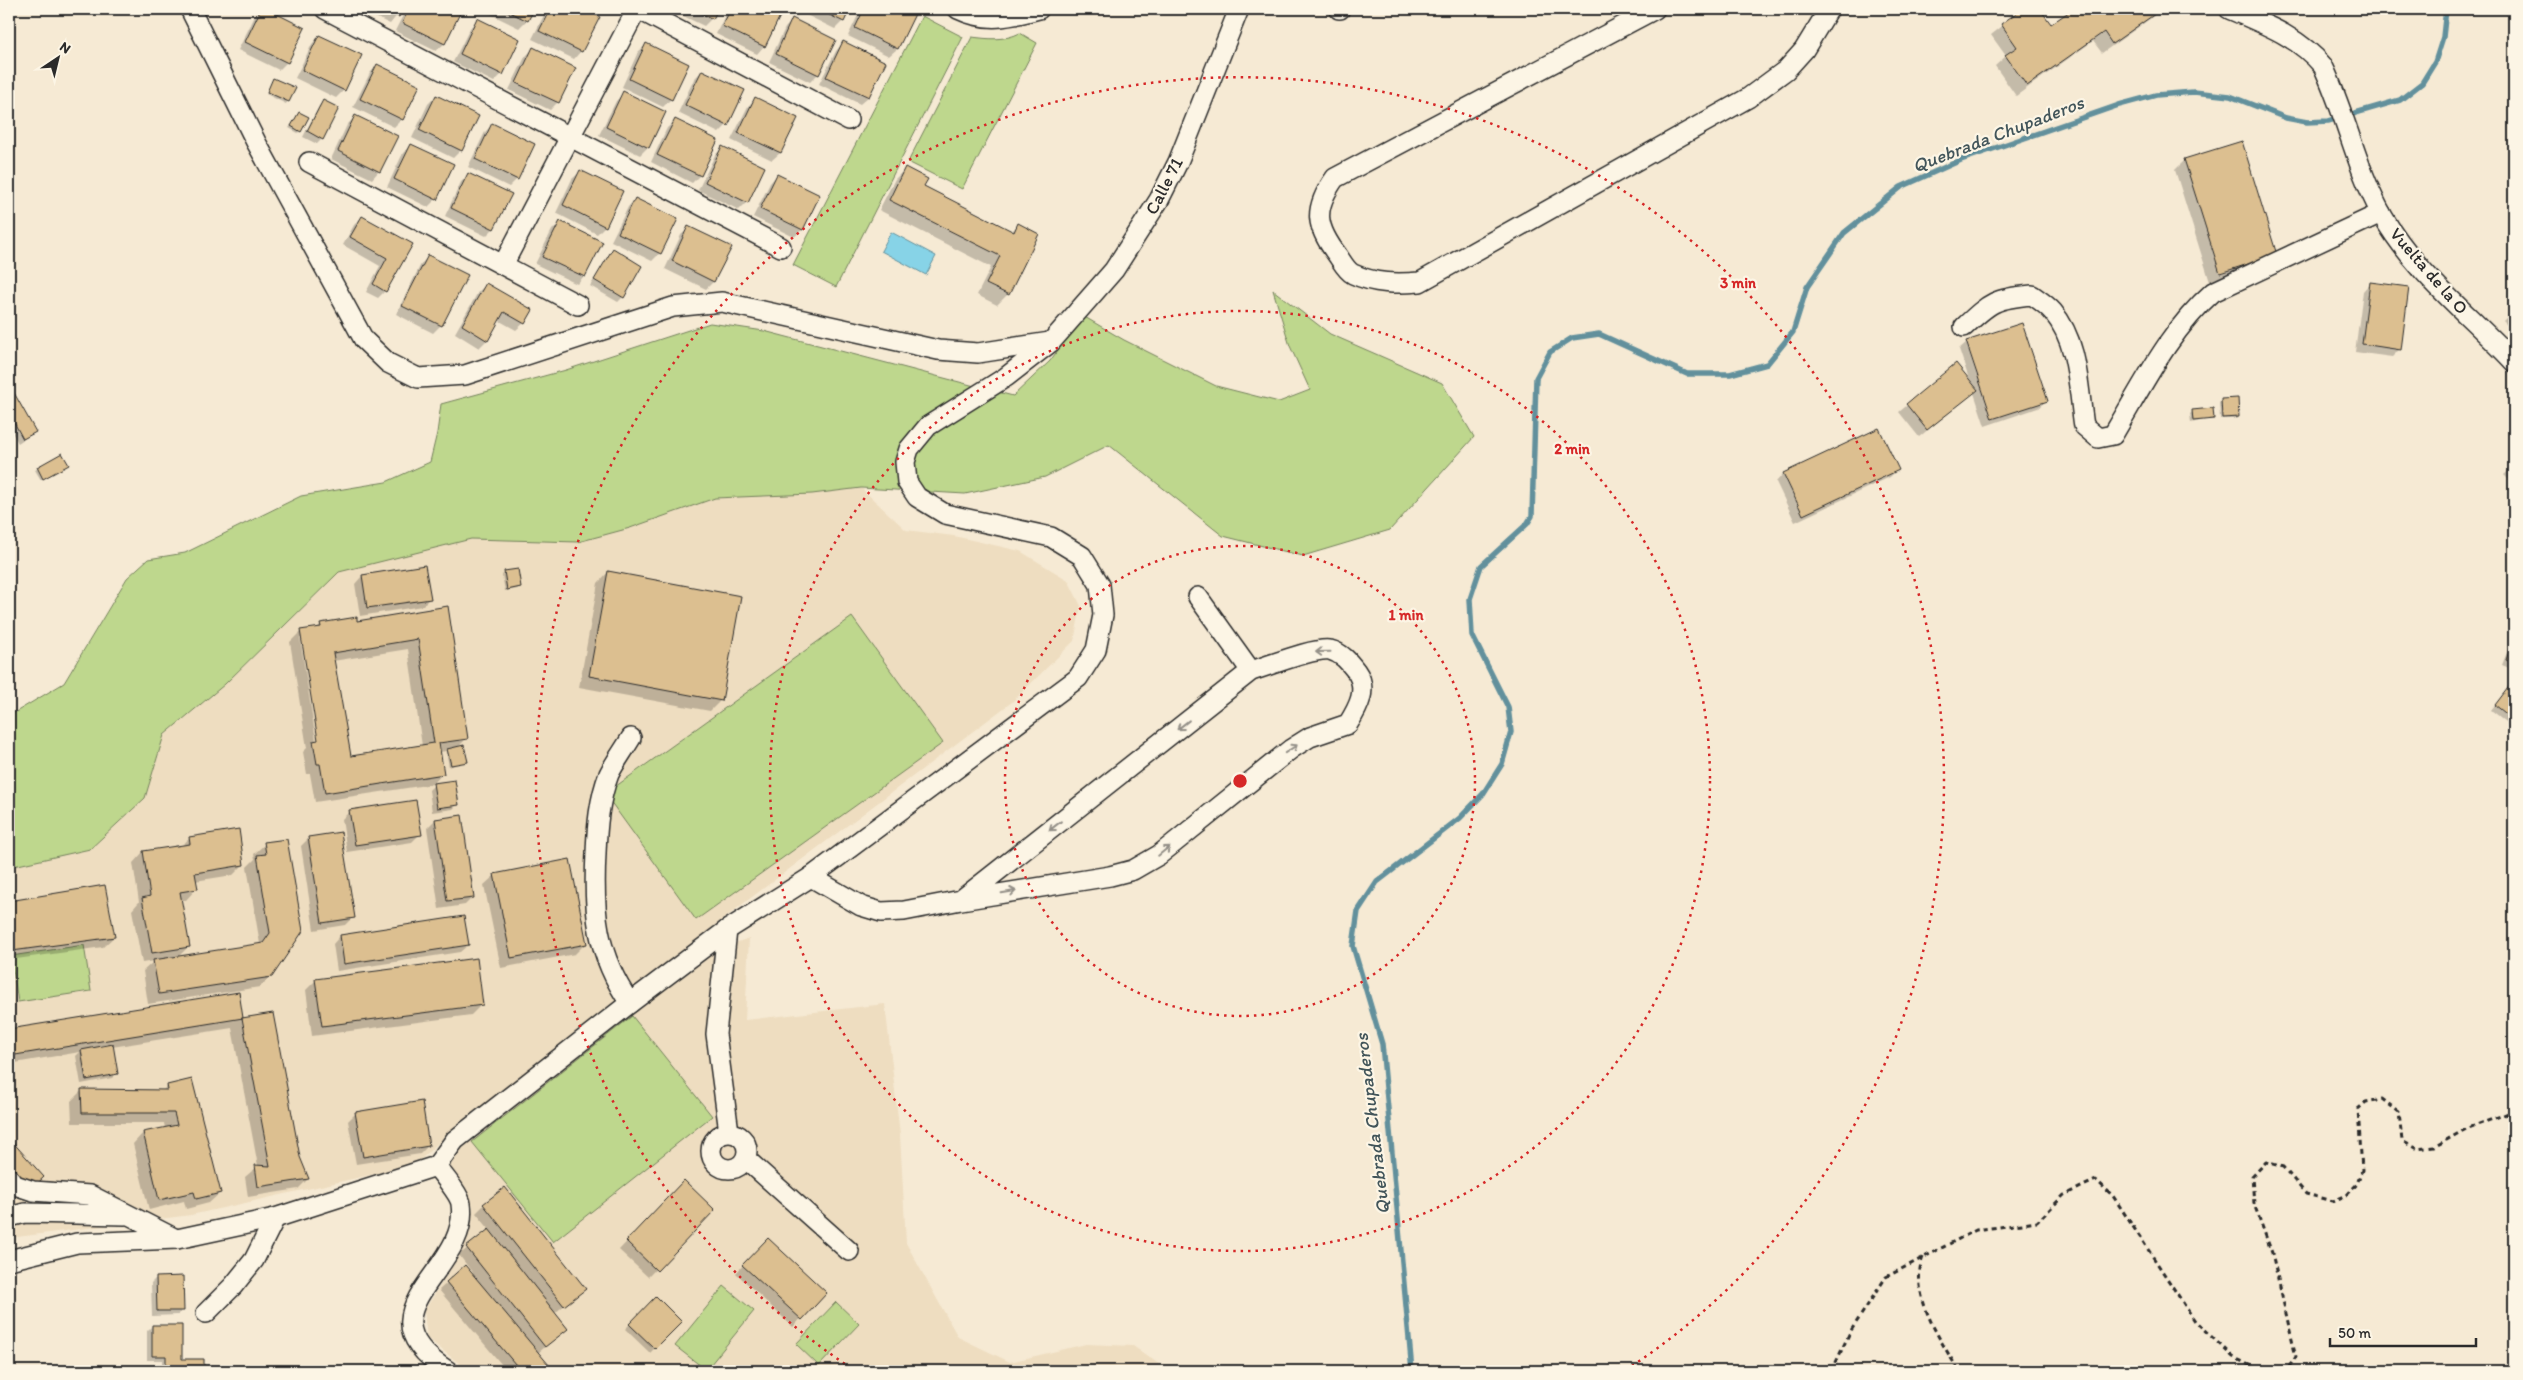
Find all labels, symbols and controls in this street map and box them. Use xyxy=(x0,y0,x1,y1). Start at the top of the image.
north arrow xyxy=(32,32,82,82)
text: N xyxy=(56,38,74,57)
water label: Quebrada Chupaderos xyxy=(1909,90,2088,177)
street label: Calle 71 xyxy=(1140,154,1188,218)
street label: Vuelta de la O xyxy=(2385,223,2473,319)
text: 3 min xyxy=(1720,274,1757,292)
text: 2 min xyxy=(1554,440,1591,458)
text: 1 min xyxy=(1389,606,1424,624)
one-way arrow xyxy=(1316,647,1332,656)
one-way arrow xyxy=(1177,719,1190,730)
one-way arrow xyxy=(1284,744,1298,755)
centre of rings xyxy=(1231,772,1249,790)
one-way arrow xyxy=(1049,820,1062,831)
one-way arrow xyxy=(1157,845,1170,856)
one-way arrow xyxy=(1001,887,1017,897)
water label: Quebrada Chupaderos xyxy=(1349,1031,1394,1216)
scale bar xyxy=(2330,1315,2477,1347)
text: 50 m xyxy=(2338,1324,2371,1342)

